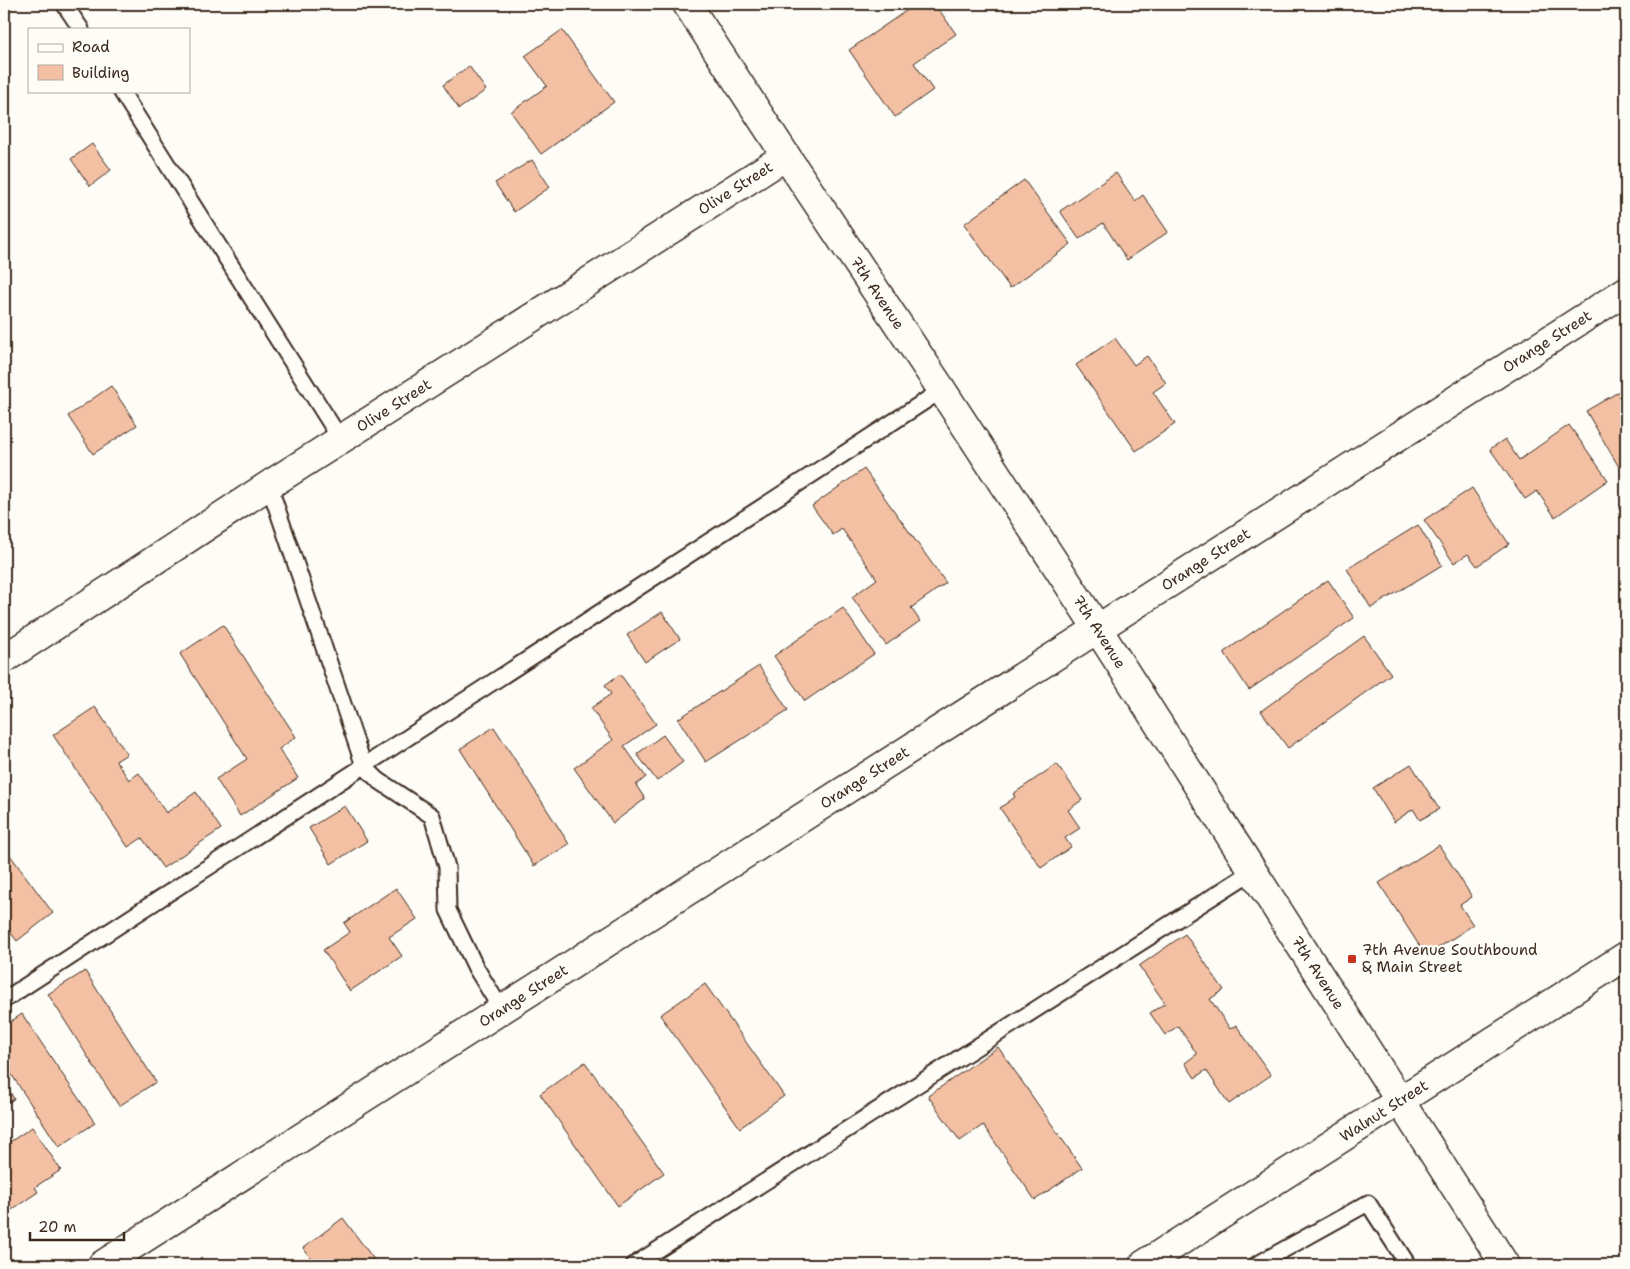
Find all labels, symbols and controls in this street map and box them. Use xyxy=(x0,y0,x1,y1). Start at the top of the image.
legend xyxy=(28,28,190,92)
text: Road xyxy=(72,37,110,57)
text: Building xyxy=(72,63,129,83)
street label: Olive Street xyxy=(694,157,777,219)
street label: 7th Avenue xyxy=(846,252,909,333)
street label: Orange Street xyxy=(1499,306,1595,377)
street label: Olive Street xyxy=(353,374,435,437)
street label: Orange Street xyxy=(1157,524,1254,595)
street label: 7th Avenue xyxy=(1068,591,1130,672)
street label: Orange Street xyxy=(816,742,913,814)
street label: 7th Avenue xyxy=(1287,932,1349,1013)
place label: 7th Avenue Southbound & Main Street xyxy=(1362,940,1538,977)
marker: 7th Avenue Southbound & Main Street xyxy=(1346,953,1358,965)
street label: Orange Street xyxy=(475,960,572,1032)
street label: Walnut Street xyxy=(1336,1075,1432,1147)
scale bar xyxy=(30,1209,124,1241)
text: 20 m xyxy=(38,1217,77,1237)

